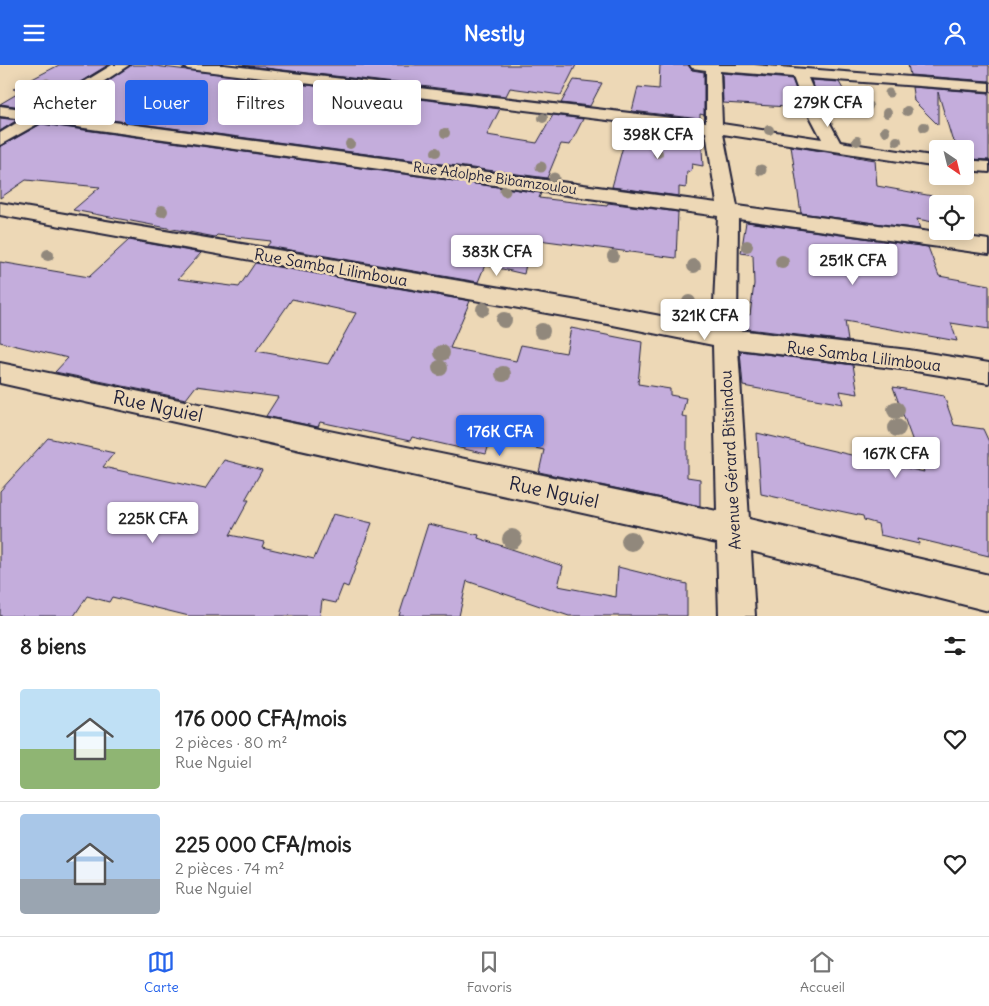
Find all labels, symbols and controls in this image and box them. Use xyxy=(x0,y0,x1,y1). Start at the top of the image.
icon: menu xyxy=(20,19,48,47)
text: Nestly xyxy=(464,19,525,47)
icon: person xyxy=(941,19,969,47)
chip: Acheter xyxy=(15,80,115,125)
chip: Louer xyxy=(125,80,208,125)
chip: Filtres xyxy=(218,80,303,125)
chip: Nouveau xyxy=(313,80,421,125)
pin: 279K CFA xyxy=(776,85,880,128)
text: 279K CFA xyxy=(794,92,862,112)
pin: 398K CFA xyxy=(606,117,710,160)
text: 398K CFA xyxy=(623,124,693,144)
north arrow xyxy=(929,140,974,185)
map controls xyxy=(929,140,974,240)
street label: Rue Adolphe Bibamzoulou xyxy=(412,158,578,198)
button: locate xyxy=(929,195,974,240)
pin: 383K CFA xyxy=(445,235,549,277)
text: 383K CFA xyxy=(462,241,532,261)
pin: 251K CFA xyxy=(801,243,905,286)
street label: Rue Samba Lilimboua xyxy=(253,244,409,290)
text: 251K CFA xyxy=(819,250,887,270)
pin: 321K CFA xyxy=(653,299,757,341)
text: 321K CFA xyxy=(672,305,738,325)
street label: Rue Samba Lilimboua xyxy=(786,337,942,375)
street label: Avenue Gérard Bitsindou xyxy=(715,370,745,550)
street label: Rue Nguiel xyxy=(111,385,205,427)
pin: 176K CFA xyxy=(448,415,552,457)
text: 176K CFA xyxy=(467,421,533,441)
pin: 167K CFA xyxy=(844,437,948,479)
text: 167K CFA xyxy=(863,443,929,463)
street label: Rue Nguiel xyxy=(507,471,601,513)
pin: 225K CFA xyxy=(101,501,205,544)
text: 225K CFA xyxy=(118,508,188,528)
icon: filters xyxy=(941,632,969,660)
text: 8 biens xyxy=(20,633,86,660)
text: 176 000 CFA/mois xyxy=(175,705,347,732)
icon: home xyxy=(60,709,120,769)
icon: heart xyxy=(941,725,969,753)
text: 2 pièces · 80 m² xyxy=(175,732,287,752)
text: Rue Nguiel xyxy=(175,752,252,772)
text: 225 000 CFA/mois xyxy=(175,831,351,858)
icon: home xyxy=(60,834,120,894)
icon: heart xyxy=(941,850,969,878)
text: 2 pièces · 74 m² xyxy=(175,858,284,878)
text: Rue Nguiel xyxy=(175,878,252,898)
tab: Carte xyxy=(144,948,179,996)
tab: Favoris xyxy=(467,948,512,996)
tab: Accueil xyxy=(800,948,845,996)

